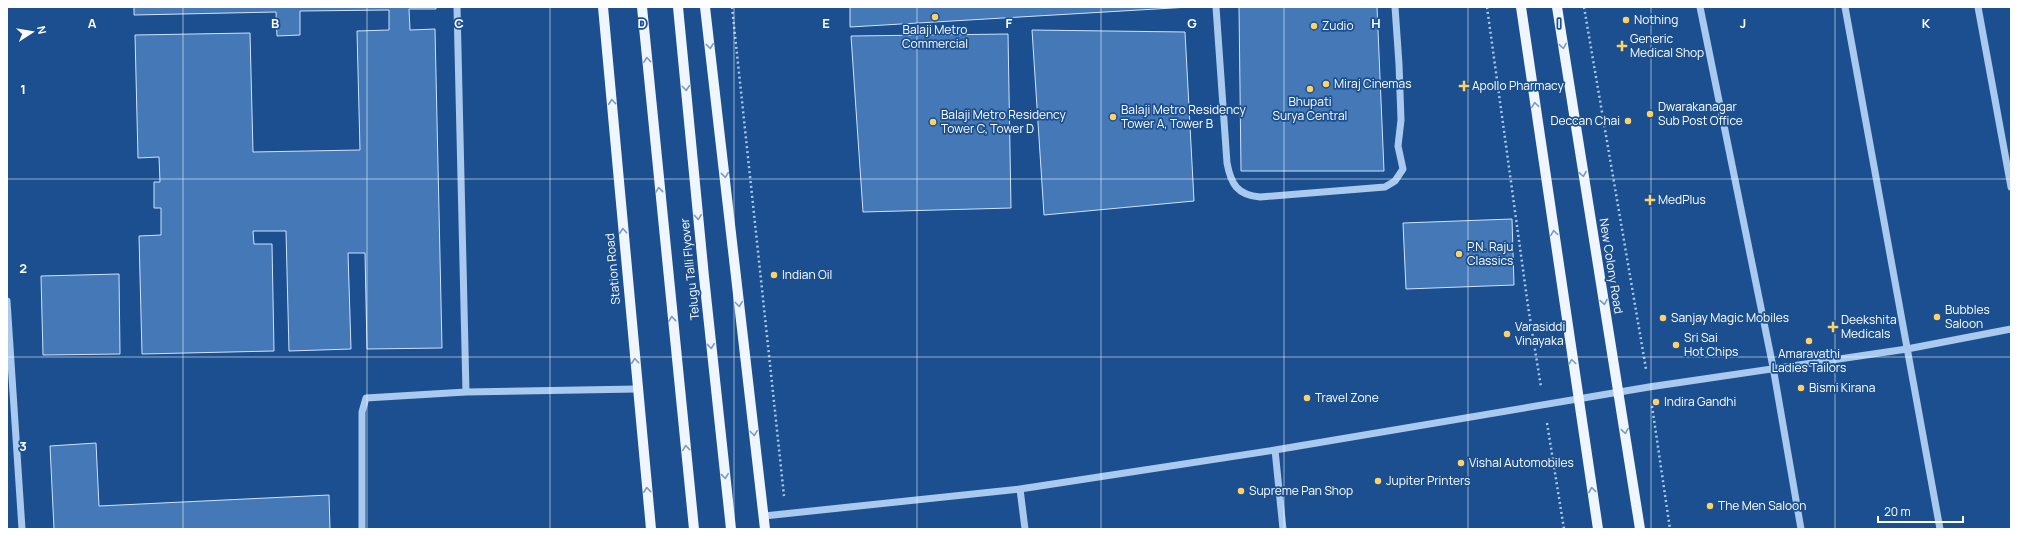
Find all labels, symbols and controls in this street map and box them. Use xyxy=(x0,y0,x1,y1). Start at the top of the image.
place label: Nothing xyxy=(1634,11,1678,28)
north arrow xyxy=(12,12,52,52)
marker: Balaji Metro Commercial xyxy=(930,12,940,22)
text: A xyxy=(88,14,97,32)
text: B xyxy=(271,14,279,32)
text: C xyxy=(454,14,464,32)
text: D xyxy=(637,14,647,32)
text: E xyxy=(822,14,830,32)
text: F xyxy=(1006,14,1013,32)
text: G xyxy=(1187,14,1197,32)
text: H xyxy=(1371,14,1381,32)
text: I xyxy=(1557,14,1561,32)
text: J xyxy=(1740,14,1746,32)
text: K xyxy=(1922,14,1931,32)
marker: Nothing xyxy=(1621,15,1631,25)
place label: Zudio xyxy=(1322,17,1354,34)
place label: Balaji Metro Commercial xyxy=(902,21,968,52)
marker: Zudio xyxy=(1309,21,1319,31)
text: N xyxy=(34,24,50,35)
place label: Generic Medical Shop xyxy=(1630,30,1704,61)
marker: Generic Medical Shop xyxy=(1617,41,1627,51)
one-way arrow xyxy=(1558,42,1567,49)
one-way arrow xyxy=(705,43,714,49)
one-way arrow xyxy=(643,57,652,63)
place label: Miraj Cinemas xyxy=(1334,75,1412,92)
place label: Apollo Pharmacy xyxy=(1472,77,1565,94)
marker: Miraj Cinemas xyxy=(1321,79,1331,89)
text: 1 xyxy=(20,80,26,98)
marker: Apollo Pharmacy xyxy=(1459,81,1469,91)
marker: Bhupati Surya Central xyxy=(1305,84,1315,94)
one-way arrow xyxy=(681,85,690,91)
place label: Bhupati Surya Central xyxy=(1273,93,1347,124)
place label: Dwarakanagar Sub Post Office xyxy=(1658,98,1743,129)
one-way arrow xyxy=(607,99,616,105)
place label: Balaji Metro Residency Tower A, Tower B xyxy=(1121,101,1246,132)
one-way arrow xyxy=(1531,102,1540,108)
place label: Balaji Metro Residency Tower C, Tower D xyxy=(941,106,1066,137)
marker: Dwarakanagar Sub Post Office xyxy=(1645,109,1655,119)
marker: Balaji Metro Residency Tower A, Tower B xyxy=(1108,112,1118,122)
place label: Deccan Chai xyxy=(1550,112,1620,129)
marker: Deccan Chai xyxy=(1623,116,1633,126)
marker: Balaji Metro Residency Tower C, Tower D xyxy=(928,117,938,127)
one-way arrow xyxy=(1578,171,1587,177)
one-way arrow xyxy=(720,172,729,178)
one-way arrow xyxy=(655,187,664,193)
place label: MedPlus xyxy=(1658,191,1706,208)
marker: MedPlus xyxy=(1645,195,1655,205)
one-way arrow xyxy=(693,214,702,220)
street label: Telugu Talli Flyover xyxy=(676,217,703,321)
street label: New Colony Road xyxy=(1596,217,1627,315)
one-way arrow xyxy=(619,228,628,234)
one-way arrow xyxy=(1550,230,1559,236)
street label: Station Road xyxy=(601,233,624,305)
place label: P.N. Raju Classics xyxy=(1467,238,1513,269)
marker: P.N. Raju Classics xyxy=(1454,249,1464,259)
text: 2 xyxy=(19,259,27,277)
place label: Indian Oil xyxy=(782,266,832,283)
marker: Indian Oil xyxy=(769,270,779,280)
one-way arrow xyxy=(1599,299,1607,306)
one-way arrow xyxy=(734,301,743,307)
place label: Bubbles Saloon xyxy=(1945,301,1990,332)
place label: Sanjay Magic Mobiles xyxy=(1671,309,1789,326)
place label: Deekshita Medicals xyxy=(1841,311,1897,342)
marker: Bubbles Saloon xyxy=(1932,312,1942,322)
marker: Sanjay Magic Mobiles xyxy=(1658,313,1668,323)
one-way arrow xyxy=(668,316,677,322)
place label: Varasiddi Vinayaka xyxy=(1515,318,1565,349)
marker: Deekshita Medicals xyxy=(1828,322,1838,332)
marker: Varasiddi Vinayaka xyxy=(1502,329,1512,339)
place label: Sri Sai Hot Chips xyxy=(1684,329,1738,360)
marker: Amaravathi Ladies Tailors xyxy=(1804,336,1814,346)
marker: Sri Sai Hot Chips xyxy=(1671,340,1681,350)
one-way arrow xyxy=(706,343,715,349)
place label: Amaravathi Ladies Tailors xyxy=(1772,345,1846,376)
one-way arrow xyxy=(630,358,639,364)
one-way arrow xyxy=(1568,359,1577,365)
place label: Bismi Kirana xyxy=(1809,379,1875,396)
marker: Bismi Kirana xyxy=(1796,383,1806,393)
place label: Travel Zone xyxy=(1315,389,1379,406)
marker: Travel Zone xyxy=(1302,393,1312,403)
place label: Indira Gandhi xyxy=(1664,393,1736,410)
marker: Indira Gandhi xyxy=(1651,397,1661,407)
one-way arrow xyxy=(1620,428,1629,434)
one-way arrow xyxy=(749,430,758,436)
text: 3 xyxy=(19,437,27,455)
one-way arrow xyxy=(682,445,691,451)
place label: Vishal Automobiles xyxy=(1469,454,1574,471)
marker: Vishal Automobiles xyxy=(1456,458,1466,468)
place label: Jupiter Printers xyxy=(1386,472,1470,489)
one-way arrow xyxy=(720,473,729,479)
marker: Jupiter Printers xyxy=(1373,476,1383,486)
place label: Supreme Pan Shop xyxy=(1249,482,1353,499)
marker: Supreme Pan Shop xyxy=(1236,486,1246,496)
one-way arrow xyxy=(643,487,652,493)
one-way arrow xyxy=(1588,487,1597,494)
place label: The Men Saloon xyxy=(1718,497,1806,514)
scale bar xyxy=(1878,498,1963,524)
marker: The Men Saloon xyxy=(1705,501,1715,511)
text: 20 m xyxy=(1884,503,1911,520)

